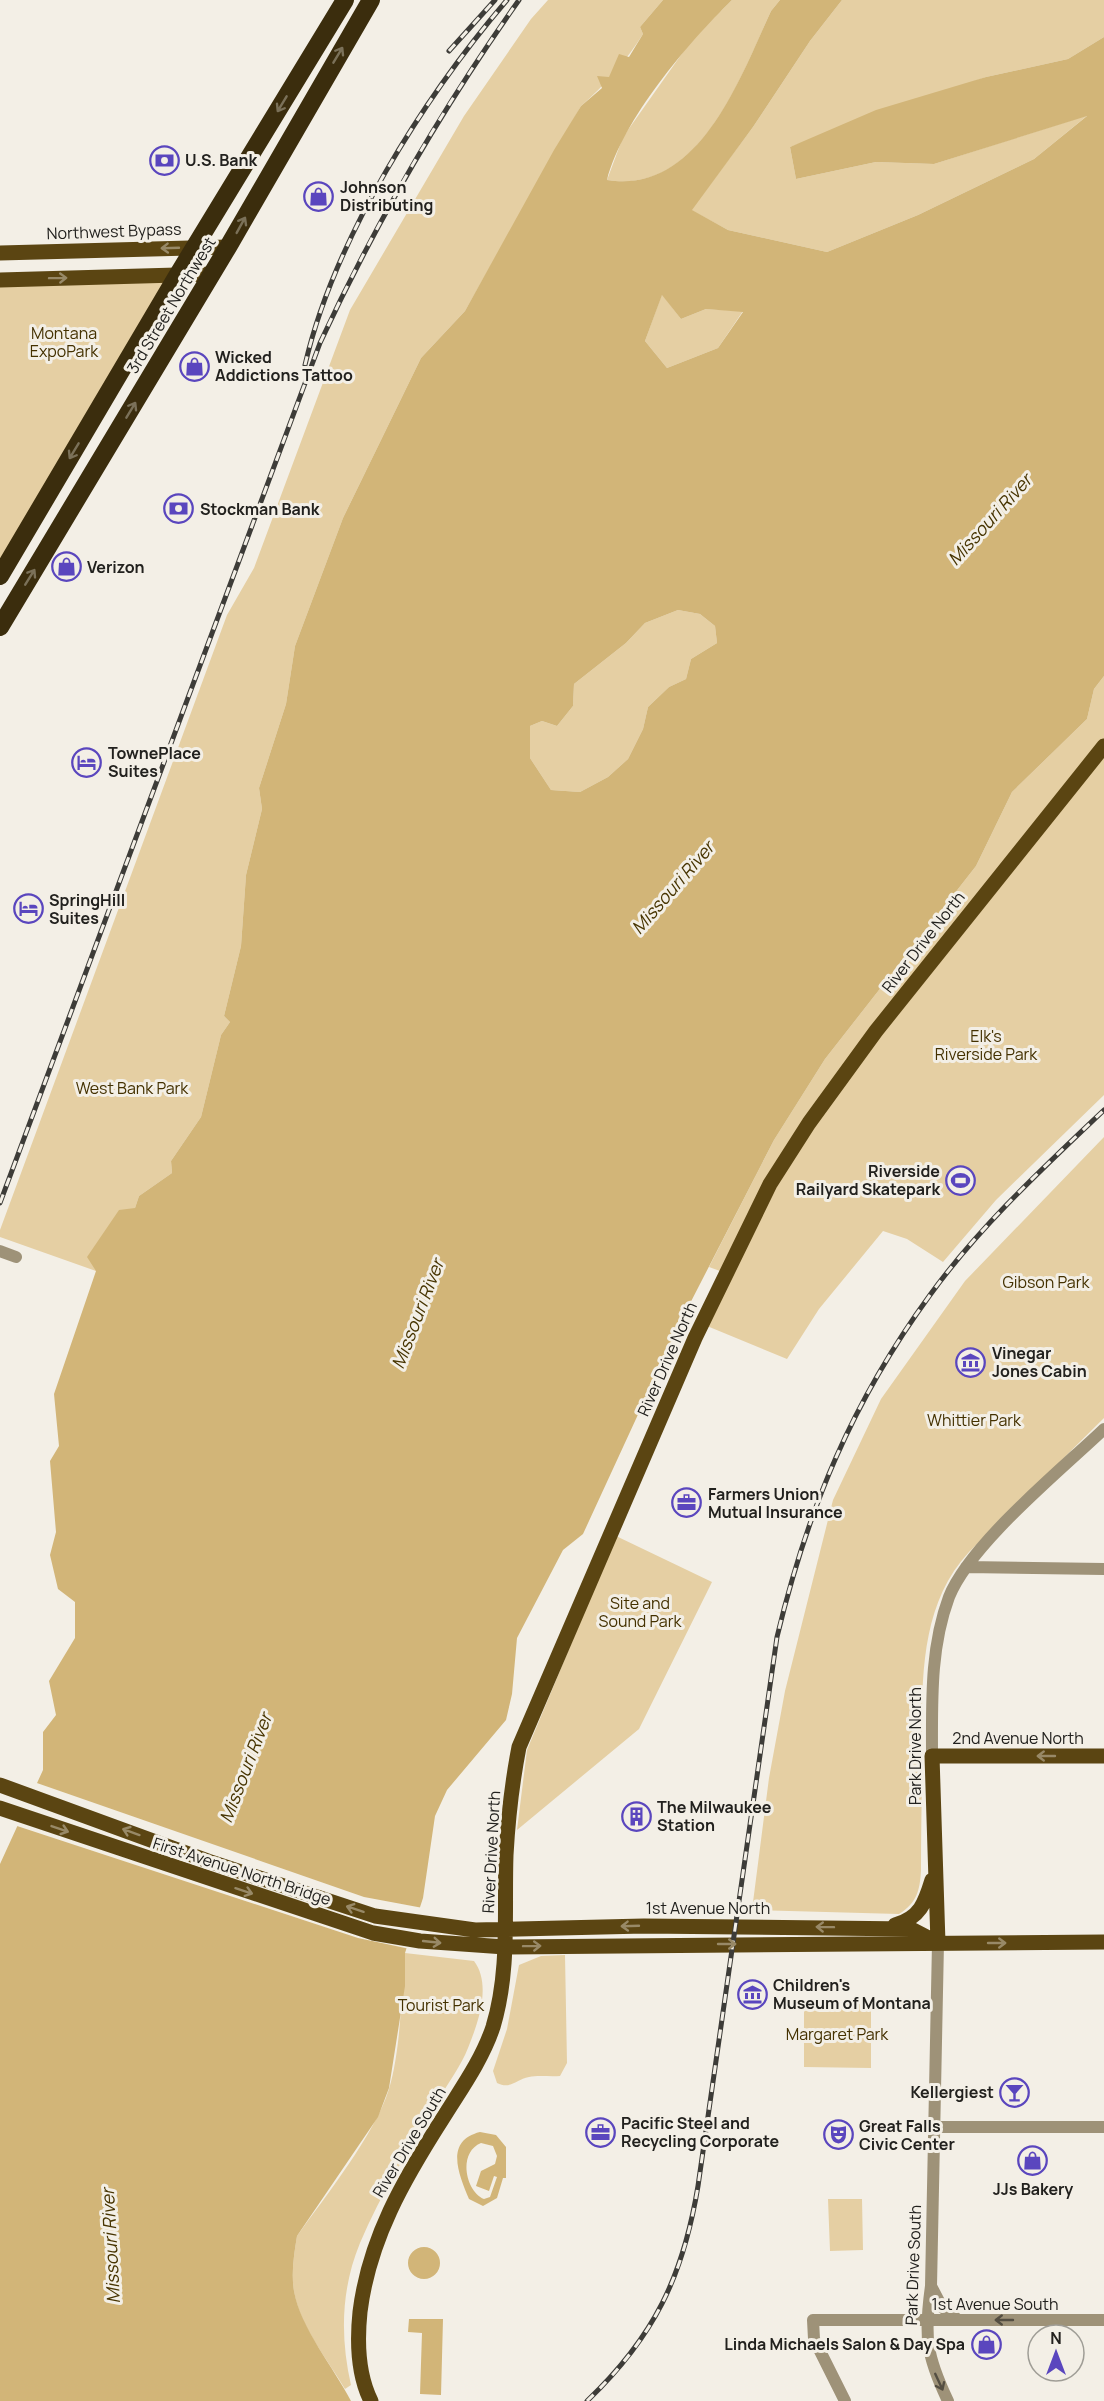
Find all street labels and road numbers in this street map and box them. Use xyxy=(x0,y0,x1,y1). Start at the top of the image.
street label: Northwest Bypass xyxy=(46,218,182,244)
street label: 3rd Street Northwest xyxy=(122,233,220,377)
street label: River Drive North xyxy=(877,887,969,997)
street label: River Drive North xyxy=(632,1298,702,1420)
street label: Park Drive North xyxy=(904,1687,926,1805)
street label: 2nd Avenue North xyxy=(952,1727,1084,1749)
street label: River Drive North xyxy=(477,1790,505,1914)
street label: First Avenue North Bridge xyxy=(150,1832,334,1910)
street label: 1st Avenue North xyxy=(646,1897,770,1919)
street label: River Drive South xyxy=(367,2083,451,2201)
street label: Park Drive South xyxy=(900,2204,926,2326)
street label: 1st Avenue South xyxy=(932,2293,1058,2315)

